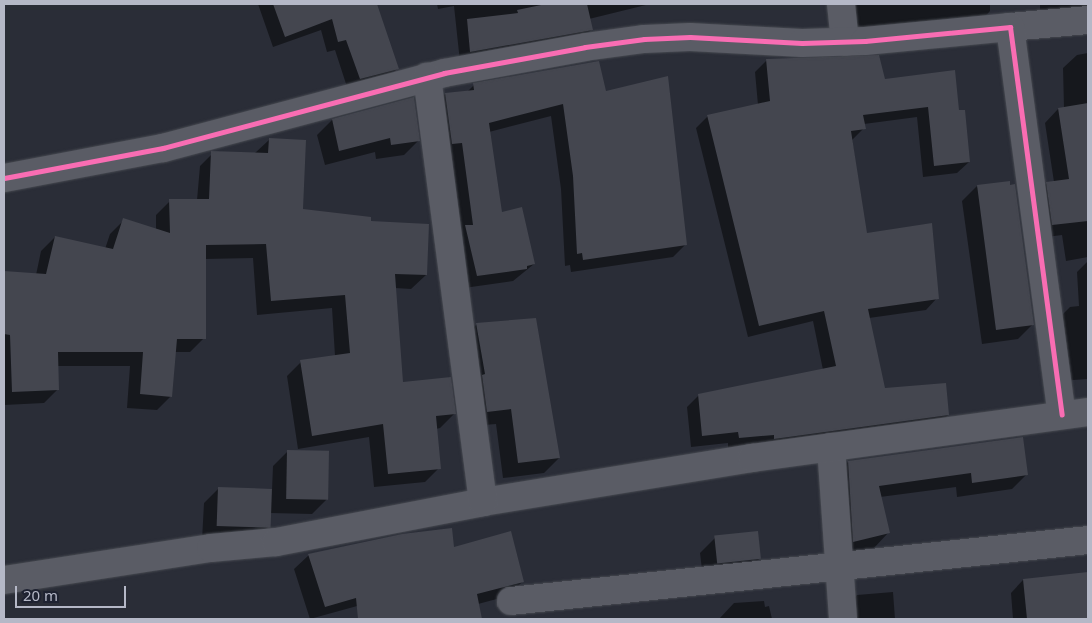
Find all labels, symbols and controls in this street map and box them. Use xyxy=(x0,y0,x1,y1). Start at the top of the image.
scale bar xyxy=(18,576,129,608)
text: 20 m xyxy=(23,585,58,605)

